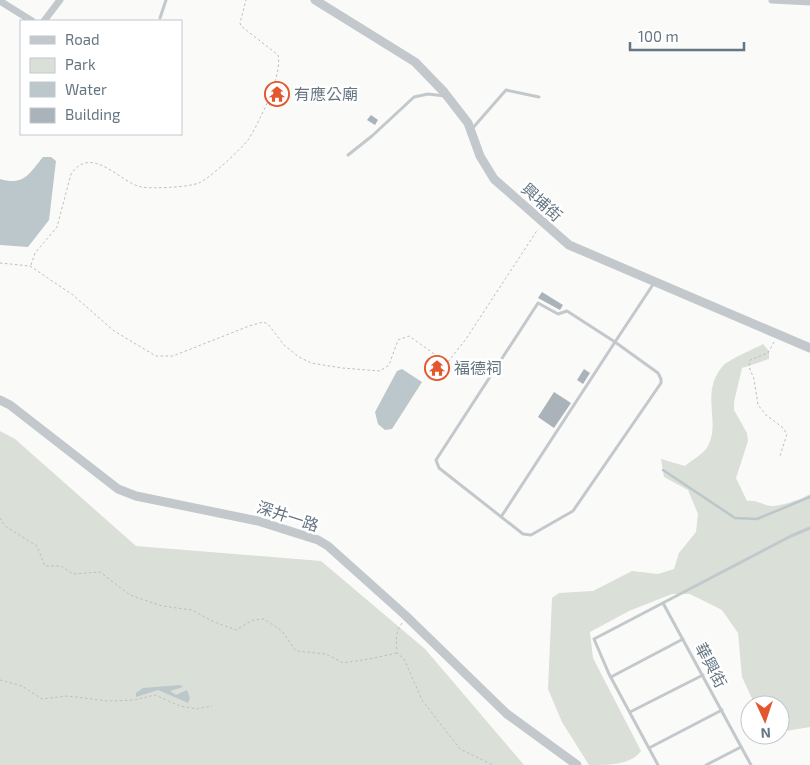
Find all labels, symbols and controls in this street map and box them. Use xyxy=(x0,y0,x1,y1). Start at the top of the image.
legend xyxy=(20,20,182,135)
scale bar xyxy=(630,20,744,52)
text: 100 m xyxy=(638,27,679,45)
text: Road xyxy=(65,30,100,48)
text: Park xyxy=(65,55,96,73)
text: Water xyxy=(65,80,107,98)
temple icon: 有應公廟 xyxy=(264,81,290,107)
place label: 有應公廟 xyxy=(294,84,358,103)
text: Building xyxy=(65,105,121,123)
street label: 興埔街 xyxy=(518,179,567,225)
temple icon: 福德祠 xyxy=(424,355,450,381)
place label: 福德祠 xyxy=(454,358,502,377)
street label: 深井一路 xyxy=(255,497,322,534)
street label: 華興街 xyxy=(692,639,731,690)
north arrow xyxy=(740,695,790,745)
text: N xyxy=(760,725,771,742)

